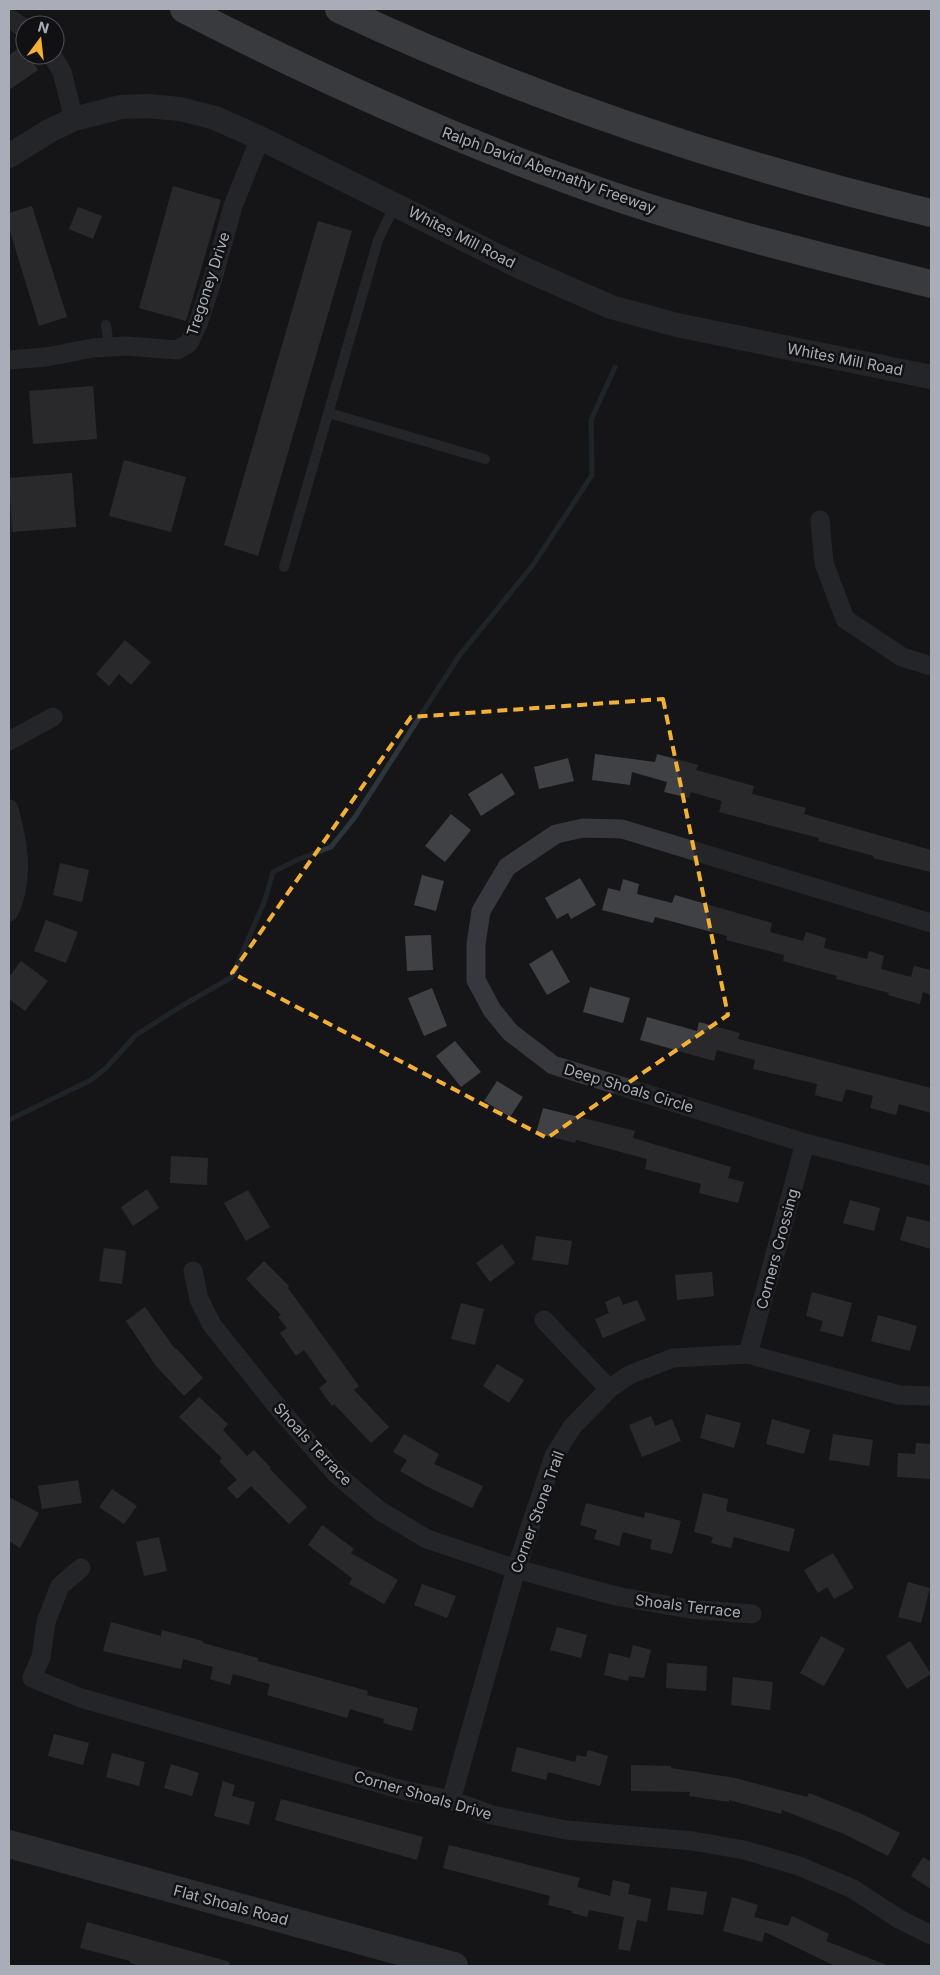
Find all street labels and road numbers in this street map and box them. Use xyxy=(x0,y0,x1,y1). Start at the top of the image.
street label: Ralph David Abernathy Freeway xyxy=(440,122,659,218)
street label: Whites Mill Road xyxy=(405,202,519,272)
street label: Tregoney Drive xyxy=(182,230,234,338)
street label: Whites Mill Road xyxy=(785,338,905,380)
street label: Deep Shoals Circle xyxy=(562,1059,696,1117)
street label: Corners Crossing xyxy=(752,1187,802,1311)
street label: Shoals Terrace xyxy=(270,1399,356,1489)
street label: Corner Stone Trail xyxy=(506,1448,568,1576)
street label: Shoals Terrace xyxy=(634,1590,742,1622)
street label: Corner Shoals Drive xyxy=(352,1766,494,1824)
street label: Flat Shoals Road xyxy=(172,1881,290,1929)

